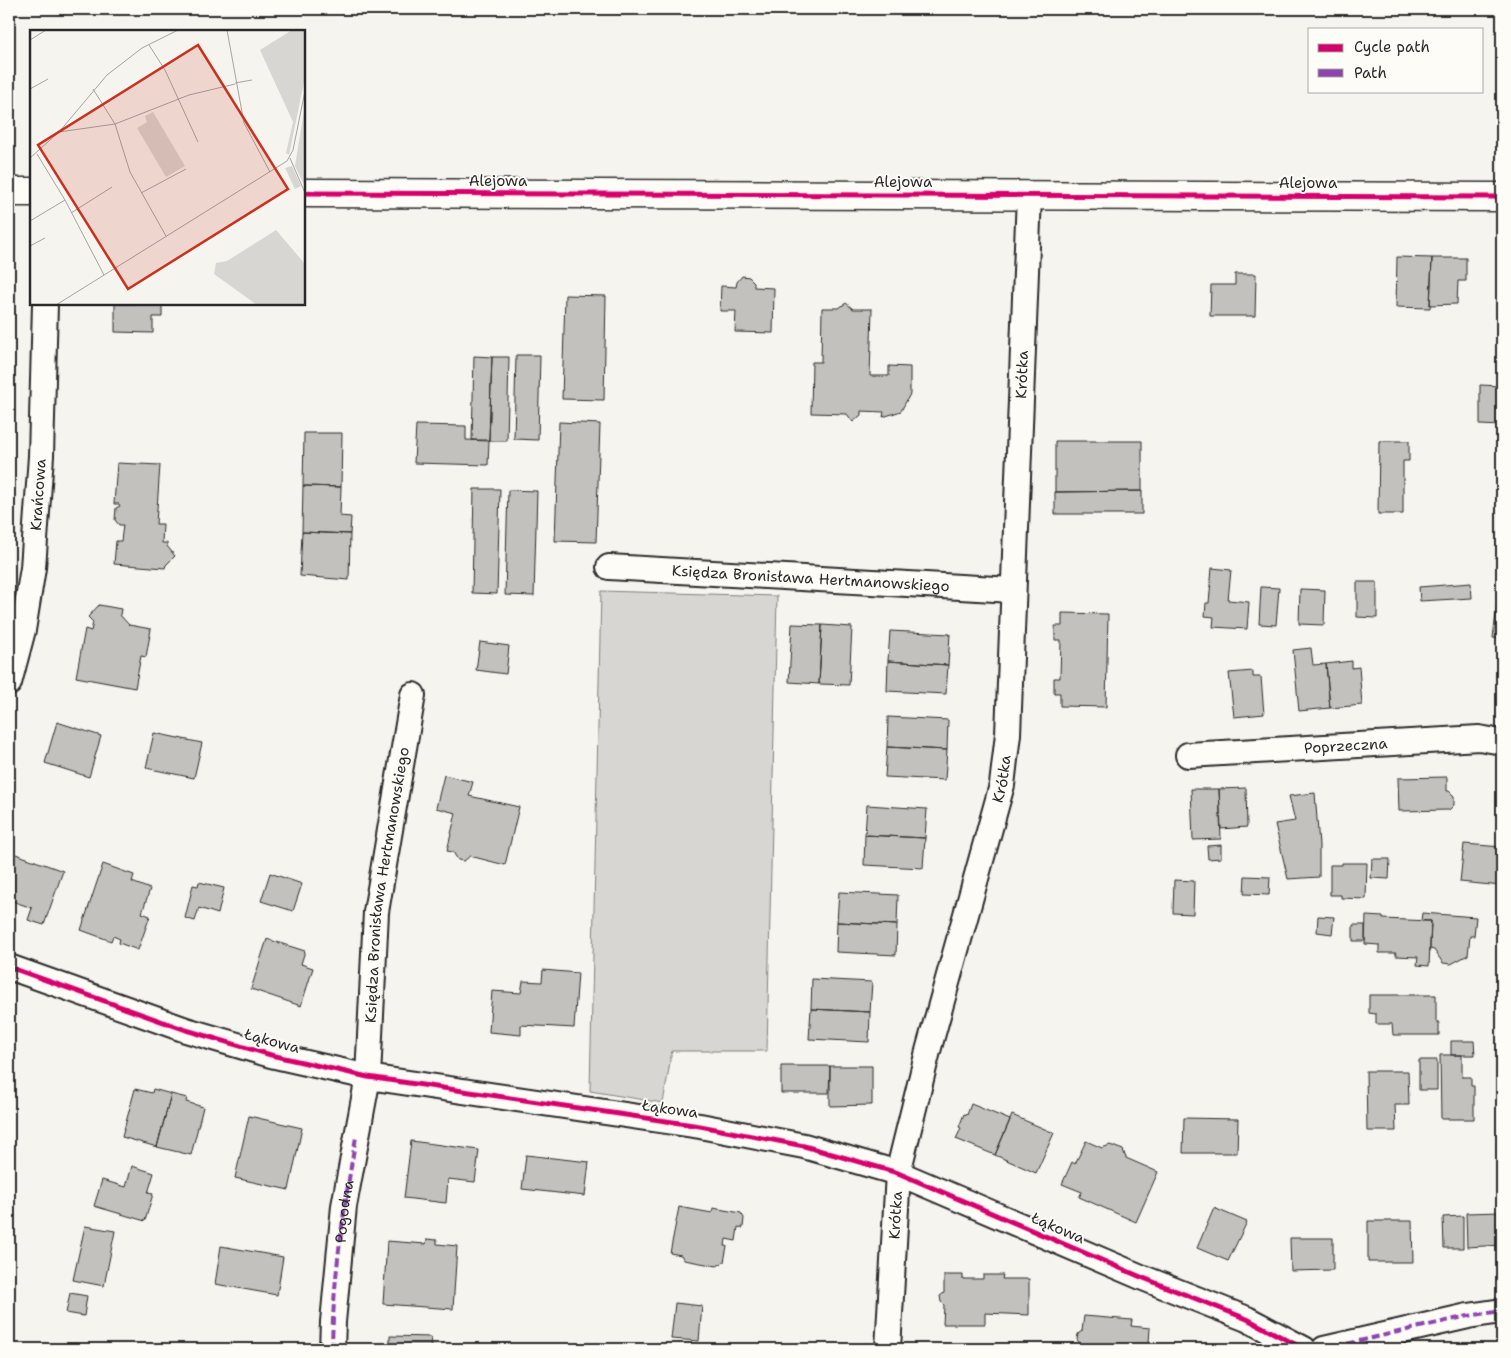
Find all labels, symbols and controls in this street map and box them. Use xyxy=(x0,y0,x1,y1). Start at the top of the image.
legend xyxy=(1308,28,1484,92)
inset map xyxy=(30,30,305,305)
text: Cycle path xyxy=(1354,37,1430,57)
text: Path xyxy=(1354,63,1387,83)
street label: Alejowa xyxy=(469,171,528,191)
street label: Alejowa xyxy=(874,172,933,192)
street label: Alejowa xyxy=(1279,173,1338,193)
street label: Krótka xyxy=(1011,350,1033,399)
street label: Krańcowa xyxy=(26,458,51,531)
street label: Księdza Bronisława Hertmanowskiego xyxy=(671,561,950,596)
street label: Poprzeczna xyxy=(1303,733,1389,758)
street label: Księdza Bronisława Hertmanowskiego xyxy=(361,746,414,1023)
street label: Krótka xyxy=(988,753,1016,805)
street label: Łąkowa xyxy=(241,1024,302,1058)
street label: Łąkowa xyxy=(640,1095,700,1123)
street label: Pogodna xyxy=(331,1178,359,1244)
street label: Krótka xyxy=(884,1190,907,1240)
street label: Łąkowa xyxy=(1027,1207,1088,1248)

